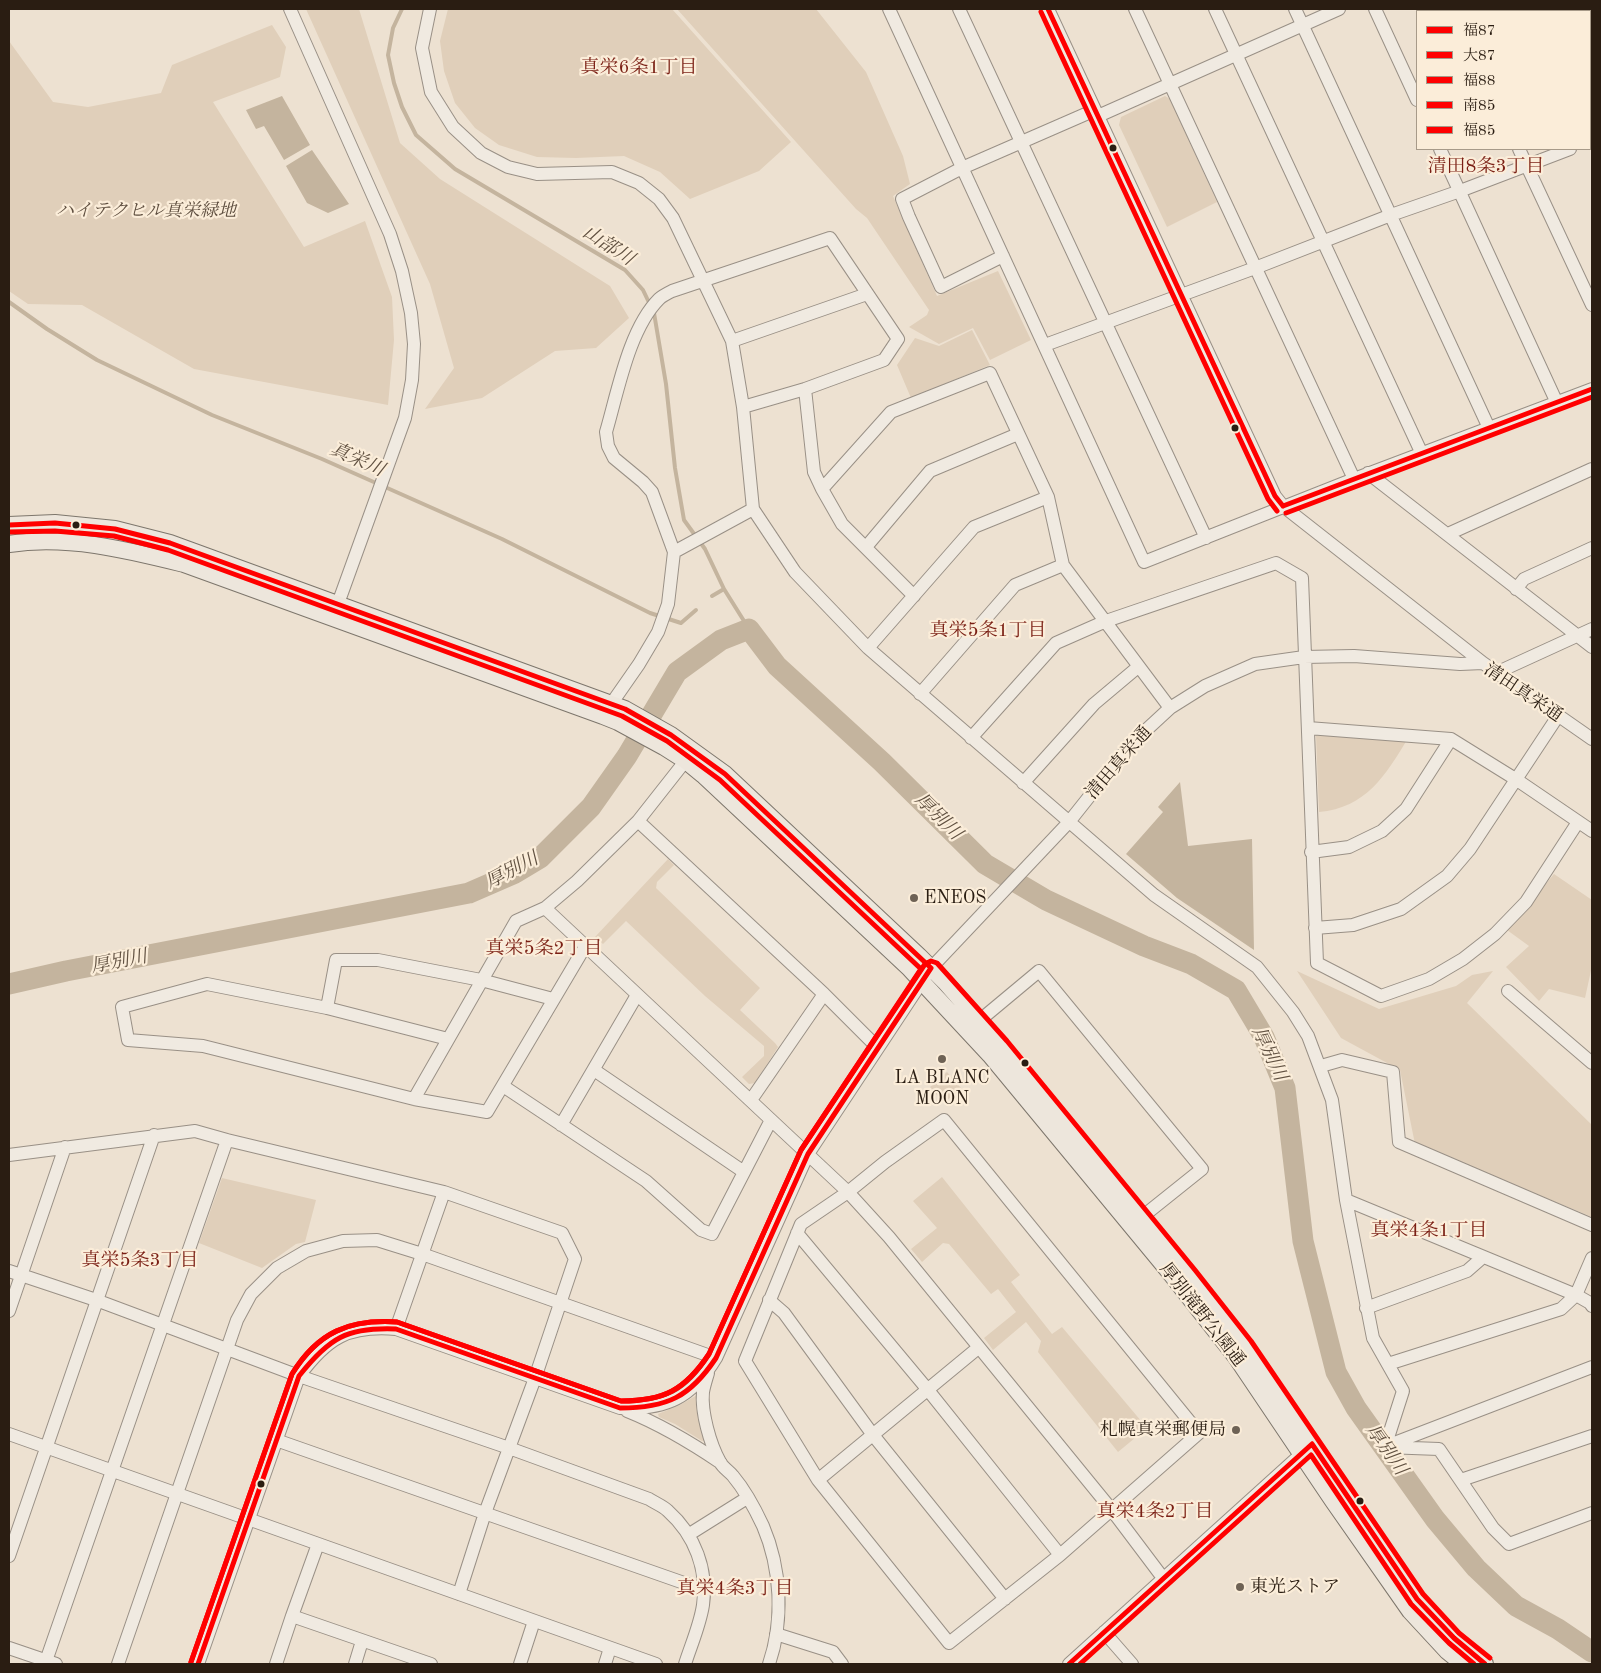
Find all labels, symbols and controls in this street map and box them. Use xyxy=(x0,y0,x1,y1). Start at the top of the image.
legend xyxy=(1416,10,1591,150)
text: 福87 xyxy=(1463,24,1495,39)
text: 大87 xyxy=(1463,49,1495,64)
district label: 真栄6条1丁目 xyxy=(580,57,698,79)
text: 福88 xyxy=(1463,74,1495,89)
text: 南85 xyxy=(1463,99,1495,114)
text: 福85 xyxy=(1463,124,1495,139)
unlabelled marker xyxy=(1108,143,1118,153)
district label: 清田8条3丁目 xyxy=(1427,156,1545,178)
park label: ハイテクヒル真栄緑地 xyxy=(56,200,236,222)
water label: 山部川 xyxy=(578,221,638,271)
unlabelled marker xyxy=(1230,423,1240,433)
water label: 真栄川 xyxy=(326,438,388,482)
unlabelled marker xyxy=(71,520,81,530)
district label: 真栄5条1丁目 xyxy=(929,620,1047,642)
street label: 清田真栄通 xyxy=(1480,659,1566,727)
street label: 清田真栄通 xyxy=(1081,722,1157,804)
water label: 厚別川 xyxy=(910,789,966,845)
water label: 厚別川 xyxy=(481,848,543,894)
place label: ENEOS xyxy=(924,887,986,909)
marker: ENEOS xyxy=(908,892,920,904)
district label: 真栄5条2丁目 xyxy=(485,938,603,960)
water label: 厚別川 xyxy=(89,945,149,979)
water label: 厚別川 xyxy=(1247,1023,1291,1085)
marker: LA BLANC MOON xyxy=(936,1053,948,1065)
unlabelled marker xyxy=(1020,1058,1030,1068)
place label: LA BLANC MOON xyxy=(894,1067,990,1110)
district label: 真栄4条1丁目 xyxy=(1370,1220,1488,1242)
district label: 真栄5条3丁目 xyxy=(81,1250,199,1272)
street label: 厚別滝野公園通 xyxy=(1155,1259,1249,1371)
place label: 札幌真栄郵便局 xyxy=(1100,1419,1226,1441)
water label: 厚別川 xyxy=(1360,1420,1412,1480)
marker: 札幌真栄郵便局 xyxy=(1230,1424,1242,1436)
unlabelled marker xyxy=(256,1479,266,1489)
unlabelled marker xyxy=(1355,1496,1365,1506)
district label: 真栄4条2丁目 xyxy=(1096,1501,1214,1523)
place label: 東光ストア xyxy=(1250,1576,1340,1598)
district label: 真栄4条3丁目 xyxy=(676,1578,794,1600)
marker: 東光ストア xyxy=(1234,1581,1246,1593)

